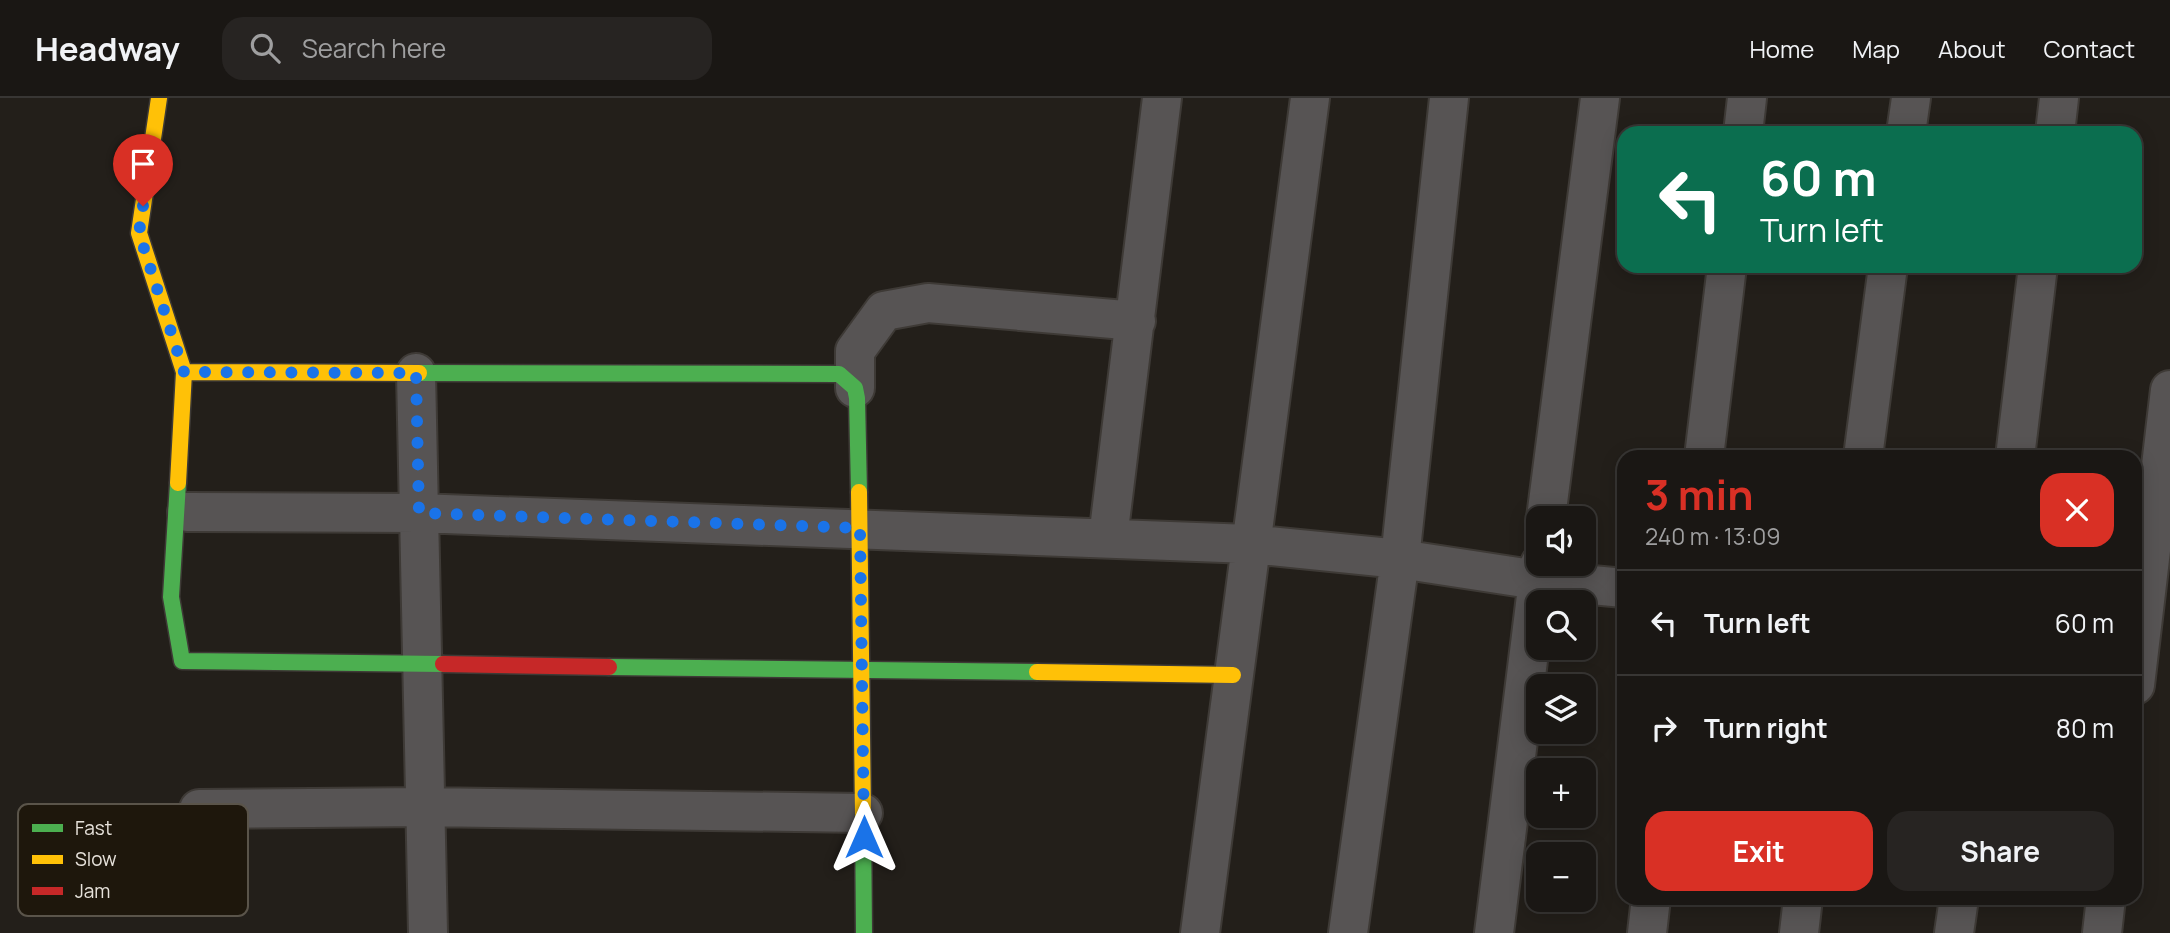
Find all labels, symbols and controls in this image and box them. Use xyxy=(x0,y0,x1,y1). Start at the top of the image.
search box xyxy=(222,17,712,80)
text: Headway xyxy=(35,26,180,71)
icon: search xyxy=(246,29,284,67)
text: Search here xyxy=(302,30,446,66)
text: Home xyxy=(1749,32,1814,65)
text: Map xyxy=(1852,32,1900,65)
text: About xyxy=(1938,32,2006,65)
text: Contact xyxy=(2044,32,2135,65)
pin xyxy=(113,134,173,206)
text: 60 m xyxy=(1760,144,1877,211)
icon: arrive xyxy=(124,145,162,183)
icon: left xyxy=(1645,154,1736,245)
text: Turn left xyxy=(1760,208,1884,252)
text: 3 min xyxy=(1645,465,1754,523)
button: close xyxy=(2040,473,2114,547)
map controls xyxy=(1526,506,1596,912)
button: sound xyxy=(1526,506,1596,576)
text: 240 m · 13:09 xyxy=(1645,520,1781,552)
button: search xyxy=(1526,590,1596,660)
icon: left xyxy=(1645,604,1683,642)
text: Turn left xyxy=(1704,605,1811,641)
text: 60 m xyxy=(2055,605,2114,641)
button: layers xyxy=(1526,674,1596,744)
icon: right xyxy=(1645,709,1683,747)
text: Turn right xyxy=(1704,710,1828,746)
text: 80 m xyxy=(2056,710,2114,746)
button: + xyxy=(1526,758,1596,828)
position arrow xyxy=(827,800,901,874)
legend xyxy=(18,804,248,916)
button: Exit xyxy=(1645,811,1873,891)
button: Share xyxy=(1887,811,2114,891)
text: Fast xyxy=(75,815,112,841)
button: − xyxy=(1526,842,1596,912)
text: Slow xyxy=(75,846,117,872)
text: Jam xyxy=(75,878,110,904)

